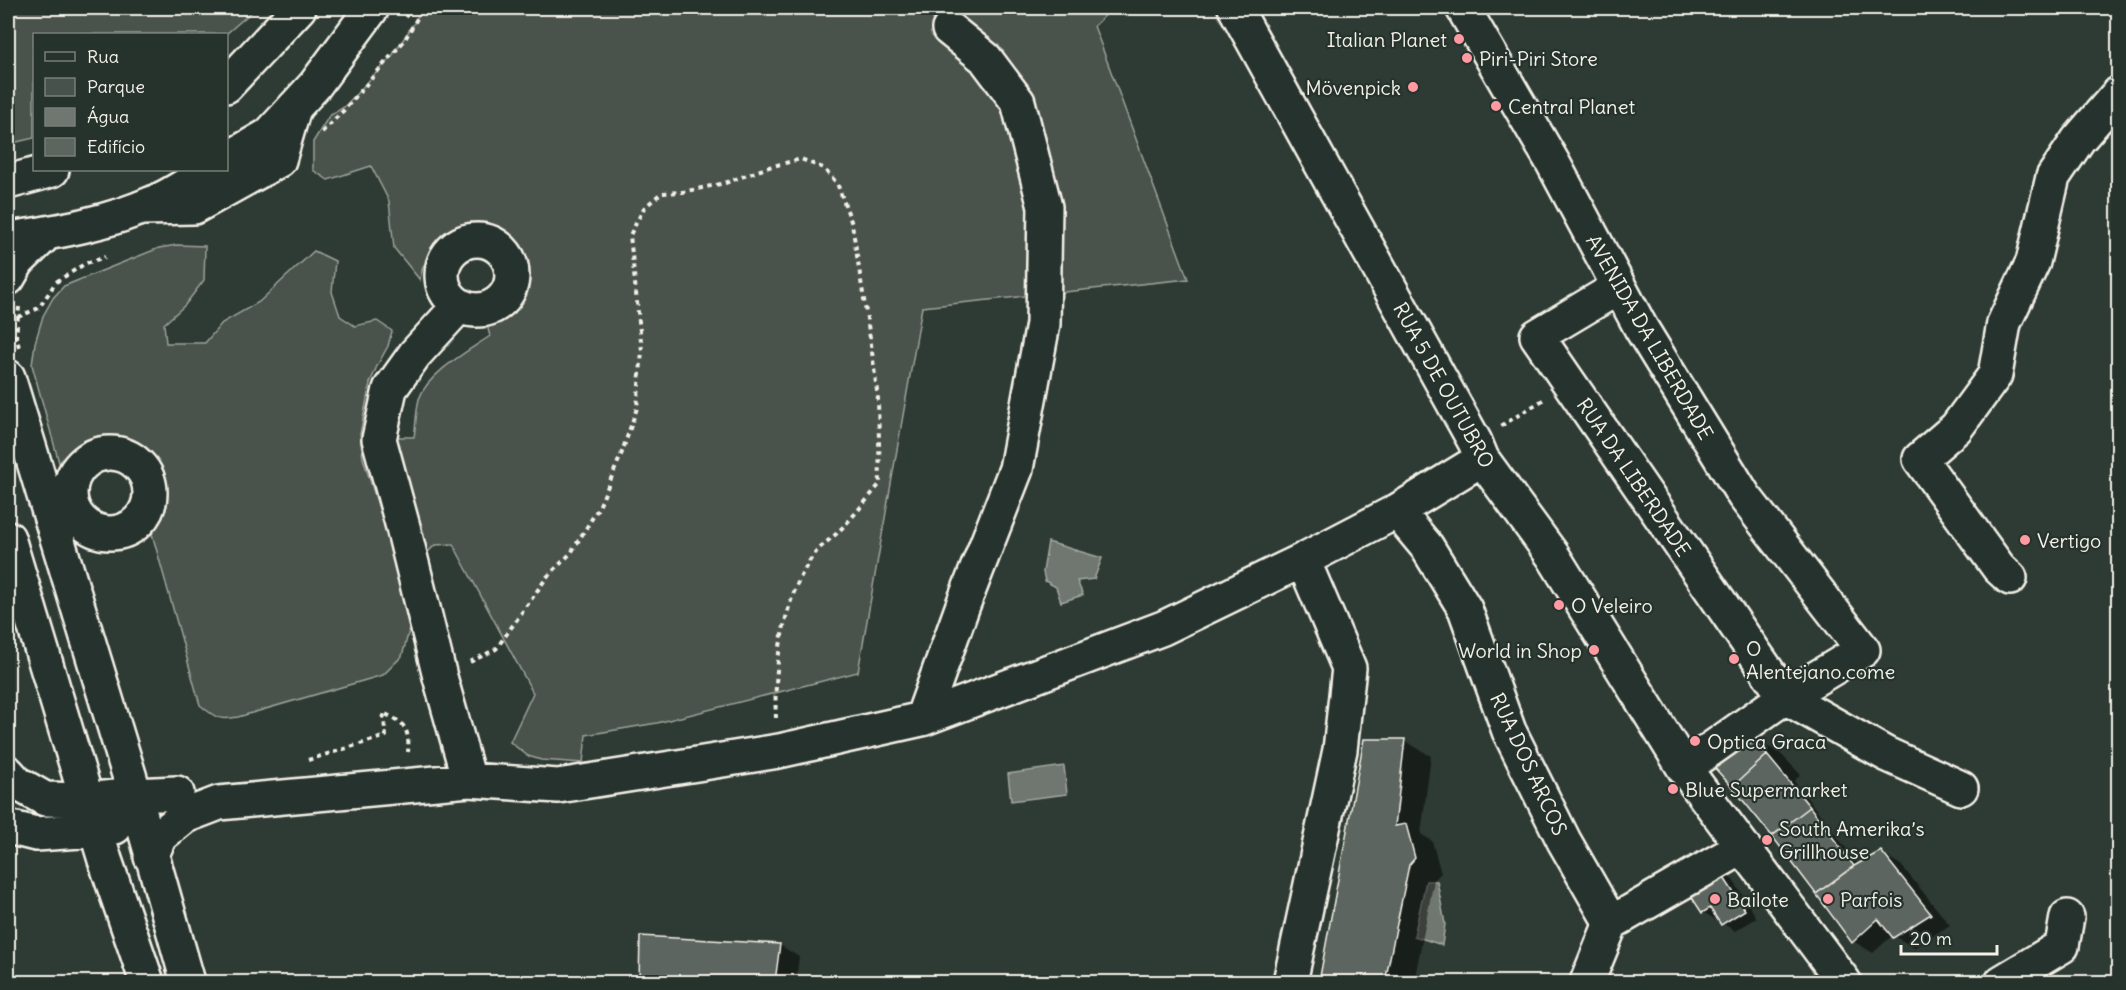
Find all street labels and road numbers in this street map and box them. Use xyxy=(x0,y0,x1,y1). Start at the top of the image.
street label: AVENIDA DA LIBERDADE xyxy=(1581,230,1719,444)
street label: RUA 5 DE OUTUBRO xyxy=(1388,298,1500,472)
street label: RUA DA LIBERDADE xyxy=(1572,393,1696,561)
street label: RUA DOS ARCOS xyxy=(1485,689,1573,839)

